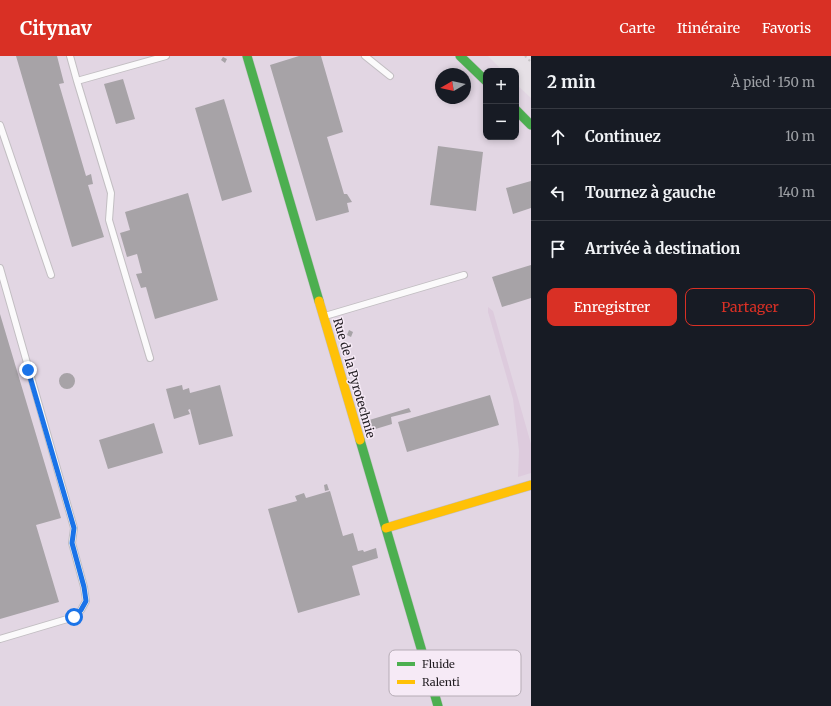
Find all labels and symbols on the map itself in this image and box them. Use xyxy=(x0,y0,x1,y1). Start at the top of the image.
north arrow xyxy=(435,68,471,104)
street label: Rue de la Pyrotechnie xyxy=(330,316,379,440)
route end xyxy=(19,361,37,379)
route start xyxy=(65,608,83,626)
legend xyxy=(389,650,521,696)
text: Fluide xyxy=(422,657,455,671)
text: Ralenti xyxy=(422,675,460,689)

